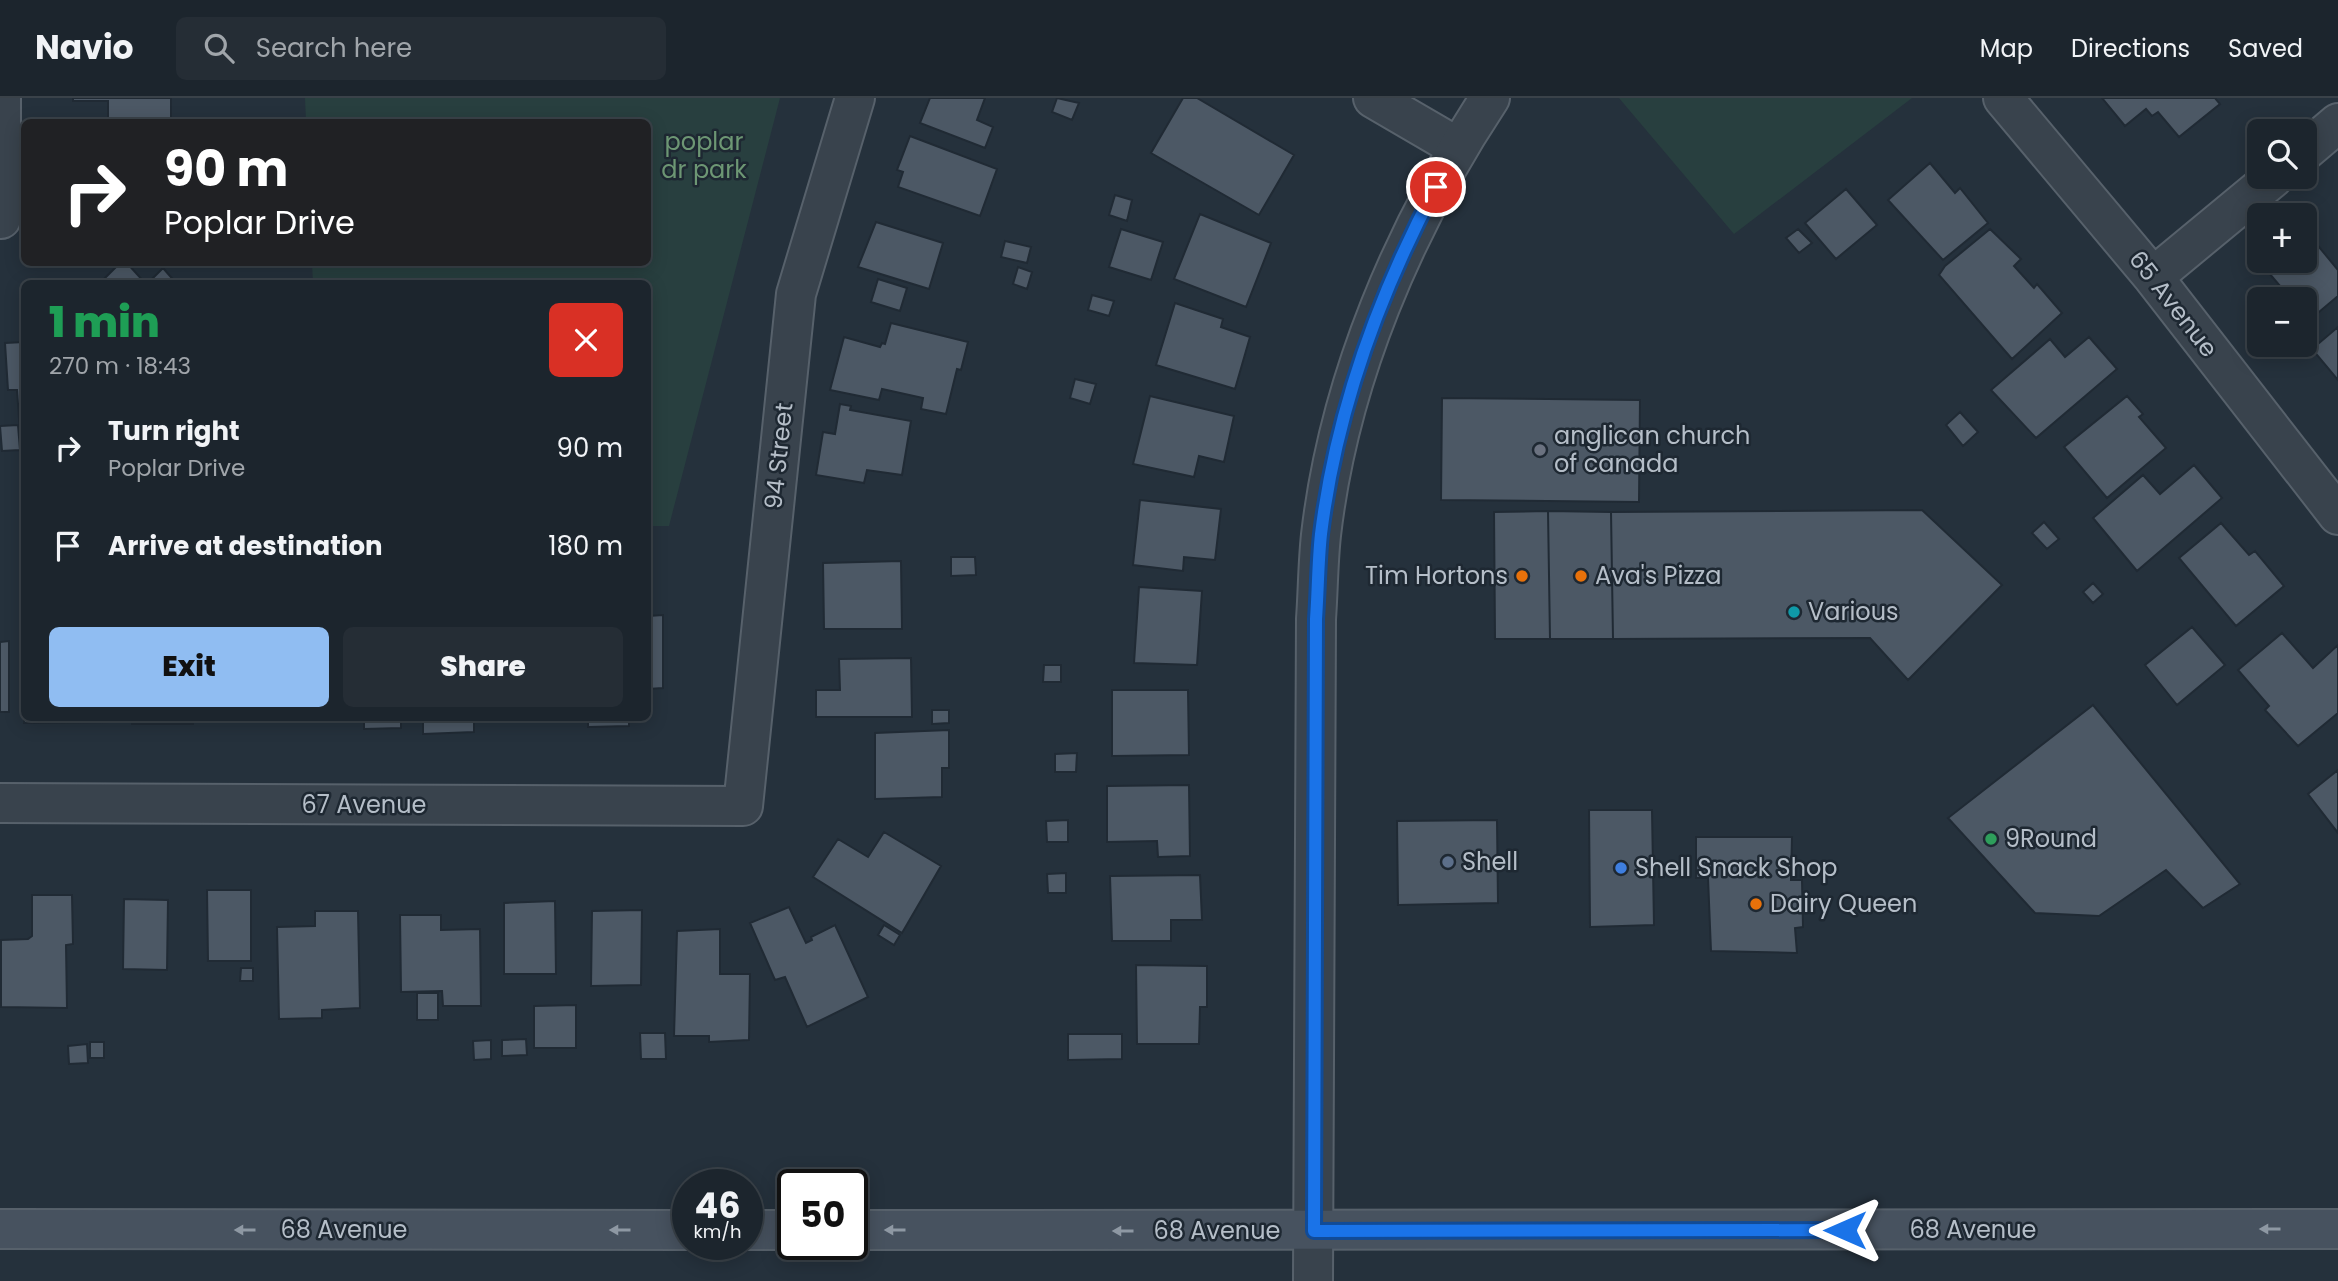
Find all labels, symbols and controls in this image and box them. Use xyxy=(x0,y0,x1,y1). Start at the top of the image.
search box xyxy=(176,17,666,80)
text: Navio xyxy=(35,24,134,71)
icon: search xyxy=(200,29,238,67)
text: Search here xyxy=(256,30,412,66)
text: Map xyxy=(1980,32,2033,65)
text: Directions xyxy=(2071,32,2190,65)
text: Saved xyxy=(2228,32,2303,65)
map controls xyxy=(2247,119,2317,357)
button: search xyxy=(2247,119,2317,189)
park label: poplar dr park xyxy=(661,125,747,186)
text: 90 m xyxy=(164,135,288,203)
icon: right xyxy=(49,147,140,238)
pin xyxy=(1406,157,1466,217)
icon: arrive xyxy=(1417,168,1455,206)
text: Poplar Drive xyxy=(164,200,355,245)
button: + xyxy=(2247,203,2317,273)
street label: 65 Avenue xyxy=(2121,244,2225,364)
button: − xyxy=(2247,287,2317,357)
text: 1 min xyxy=(49,293,160,352)
button: close xyxy=(549,303,623,377)
text: 270 m · 18:43 xyxy=(49,350,191,382)
street label: 94 Street xyxy=(757,401,800,511)
text: Turn right xyxy=(108,413,240,449)
place label: anglican church of canada xyxy=(1554,419,1750,480)
icon: right xyxy=(49,429,87,467)
text: 90 m xyxy=(557,430,623,466)
marker: anglican church of canada xyxy=(1532,442,1548,458)
text: Poplar Drive xyxy=(108,452,245,484)
icon: arrive xyxy=(49,527,87,565)
text: Arrive at destination xyxy=(108,528,383,564)
text: 180 m xyxy=(548,528,623,564)
place label: Tim Hortons xyxy=(1365,559,1508,592)
place label: Ava's Pizza xyxy=(1595,559,1721,592)
marker: Tim Hortons xyxy=(1514,568,1530,584)
marker: Ava's Pizza xyxy=(1573,568,1589,584)
place label: Various xyxy=(1808,595,1899,628)
marker: Various xyxy=(1786,604,1802,620)
button: Exit xyxy=(49,627,329,707)
button: Share xyxy=(343,627,623,707)
street label: 67 Avenue xyxy=(302,788,426,821)
place label: 9Round xyxy=(2005,822,2097,855)
marker: 9Round xyxy=(1983,831,1999,847)
place label: Shell xyxy=(1462,845,1518,878)
place label: Shell Snack Shop xyxy=(1635,851,1838,884)
marker: Shell xyxy=(1440,854,1456,870)
marker: Shell Snack Shop xyxy=(1613,860,1629,876)
place label: Dairy Queen xyxy=(1770,887,1917,920)
marker: Dairy Queen xyxy=(1748,896,1764,912)
speed limit sign: 50 xyxy=(777,1169,868,1260)
text: 46 xyxy=(695,1181,741,1230)
position arrow xyxy=(1808,1193,1882,1267)
street label: 68 Avenue xyxy=(281,1213,407,1246)
street label: 68 Avenue xyxy=(1910,1213,2036,1246)
street label: 68 Avenue xyxy=(1154,1214,1280,1247)
text: km/h xyxy=(694,1219,741,1244)
one-way arrow xyxy=(2259,1223,2281,1235)
one-way arrow xyxy=(234,1224,256,1235)
one-way arrow xyxy=(608,1224,630,1236)
one-way arrow xyxy=(884,1224,906,1236)
one-way arrow xyxy=(1112,1225,1134,1237)

